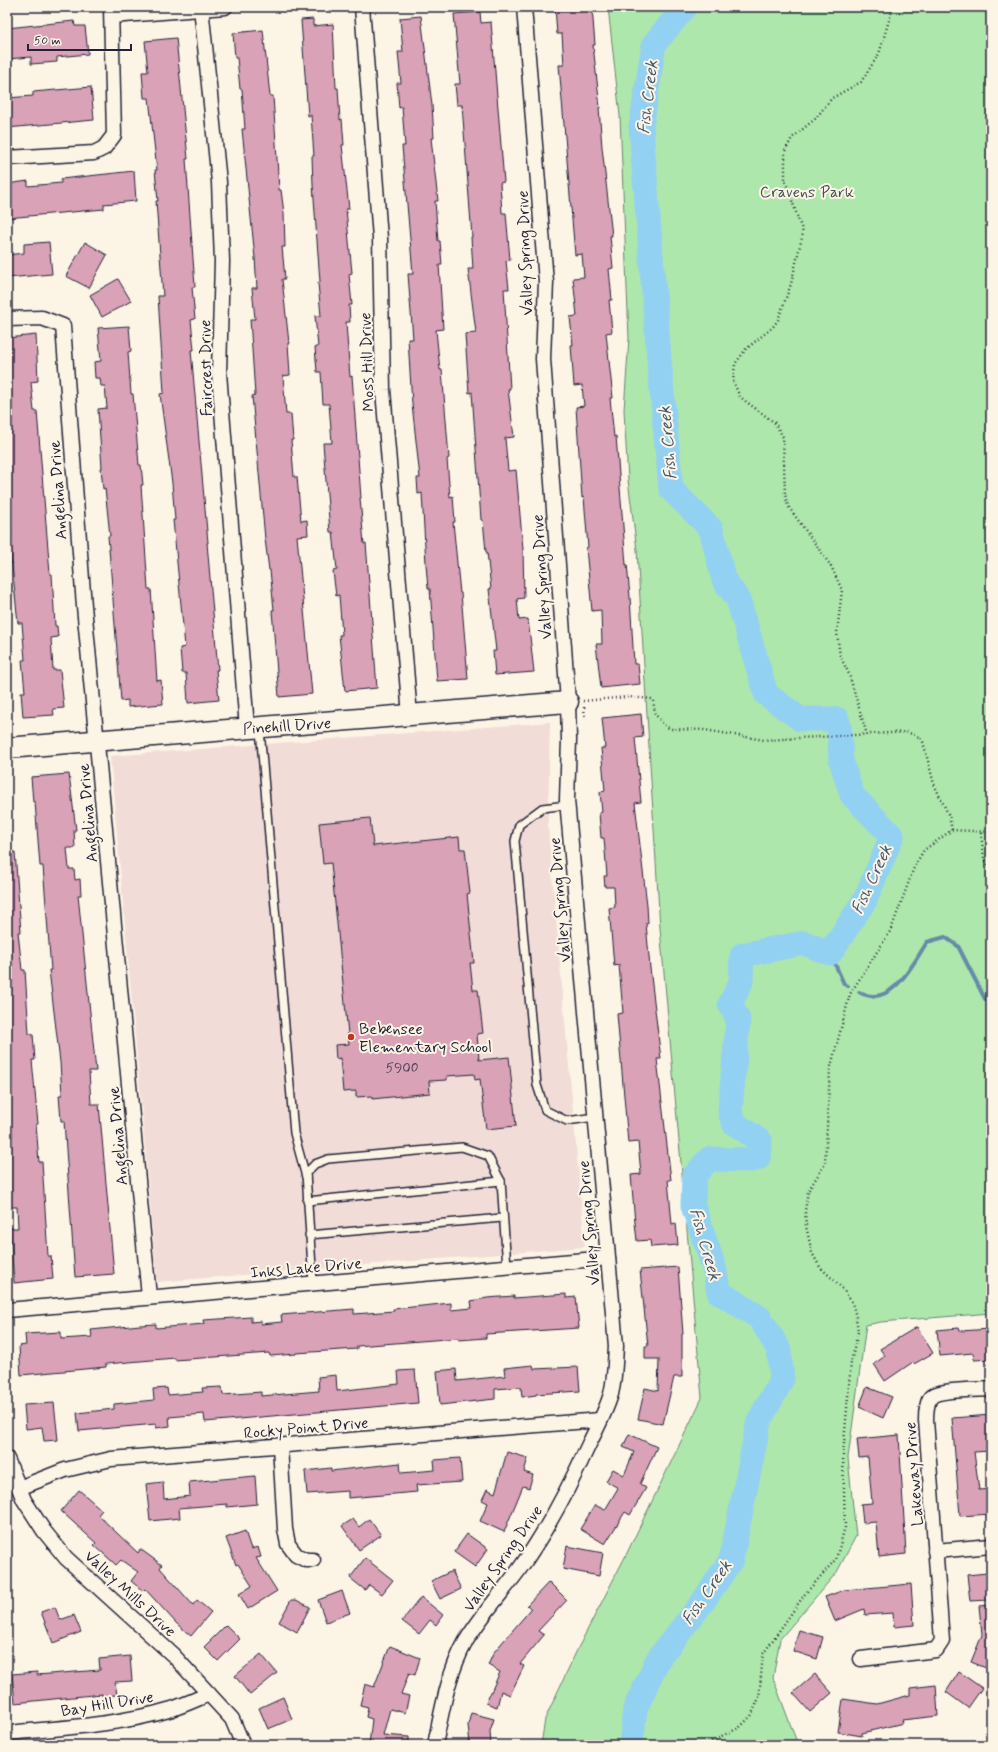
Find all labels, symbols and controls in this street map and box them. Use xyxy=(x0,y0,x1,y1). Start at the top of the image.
scale bar xyxy=(28,26,131,52)
text: 50 m xyxy=(34,33,61,49)
water label: Fish Creek xyxy=(633,58,663,135)
park label: Cravens Park xyxy=(760,182,854,203)
street label: Valley Spring Drive xyxy=(513,190,539,316)
street label: Moss Hill Drive xyxy=(355,312,380,412)
street label: Faircrest Drive xyxy=(195,319,218,417)
water label: Fish Creek xyxy=(654,405,682,481)
street label: Angelina Drive xyxy=(45,439,73,540)
street label: Valley Spring Drive xyxy=(528,514,558,640)
street label: Pinehill Drive xyxy=(242,713,332,740)
street label: Angelina Drive xyxy=(74,762,104,863)
street label: Valley Spring Drive xyxy=(545,837,577,963)
water label: Fish Creek xyxy=(846,841,898,918)
place label: Bebensee Elementary School xyxy=(359,1019,492,1058)
marker: Bebensee Elementary School xyxy=(346,1032,356,1042)
house number: 5900 xyxy=(386,1059,419,1077)
street label: Angelina Drive xyxy=(104,1085,134,1186)
street label: Valley Spring Drive xyxy=(574,1160,606,1286)
water label: Fish Creek xyxy=(684,1206,726,1283)
street label: Inks Lake Drive xyxy=(249,1253,363,1284)
street label: Rocky Point Drive xyxy=(243,1413,369,1444)
street label: Lakeway Drive xyxy=(900,1421,929,1527)
street label: Valley Spring Drive xyxy=(459,1502,549,1617)
street label: Valley Mills Drive xyxy=(80,1546,180,1642)
water label: Fish Creek xyxy=(677,1555,737,1629)
street label: Bay Hill Drive xyxy=(59,1687,155,1722)

